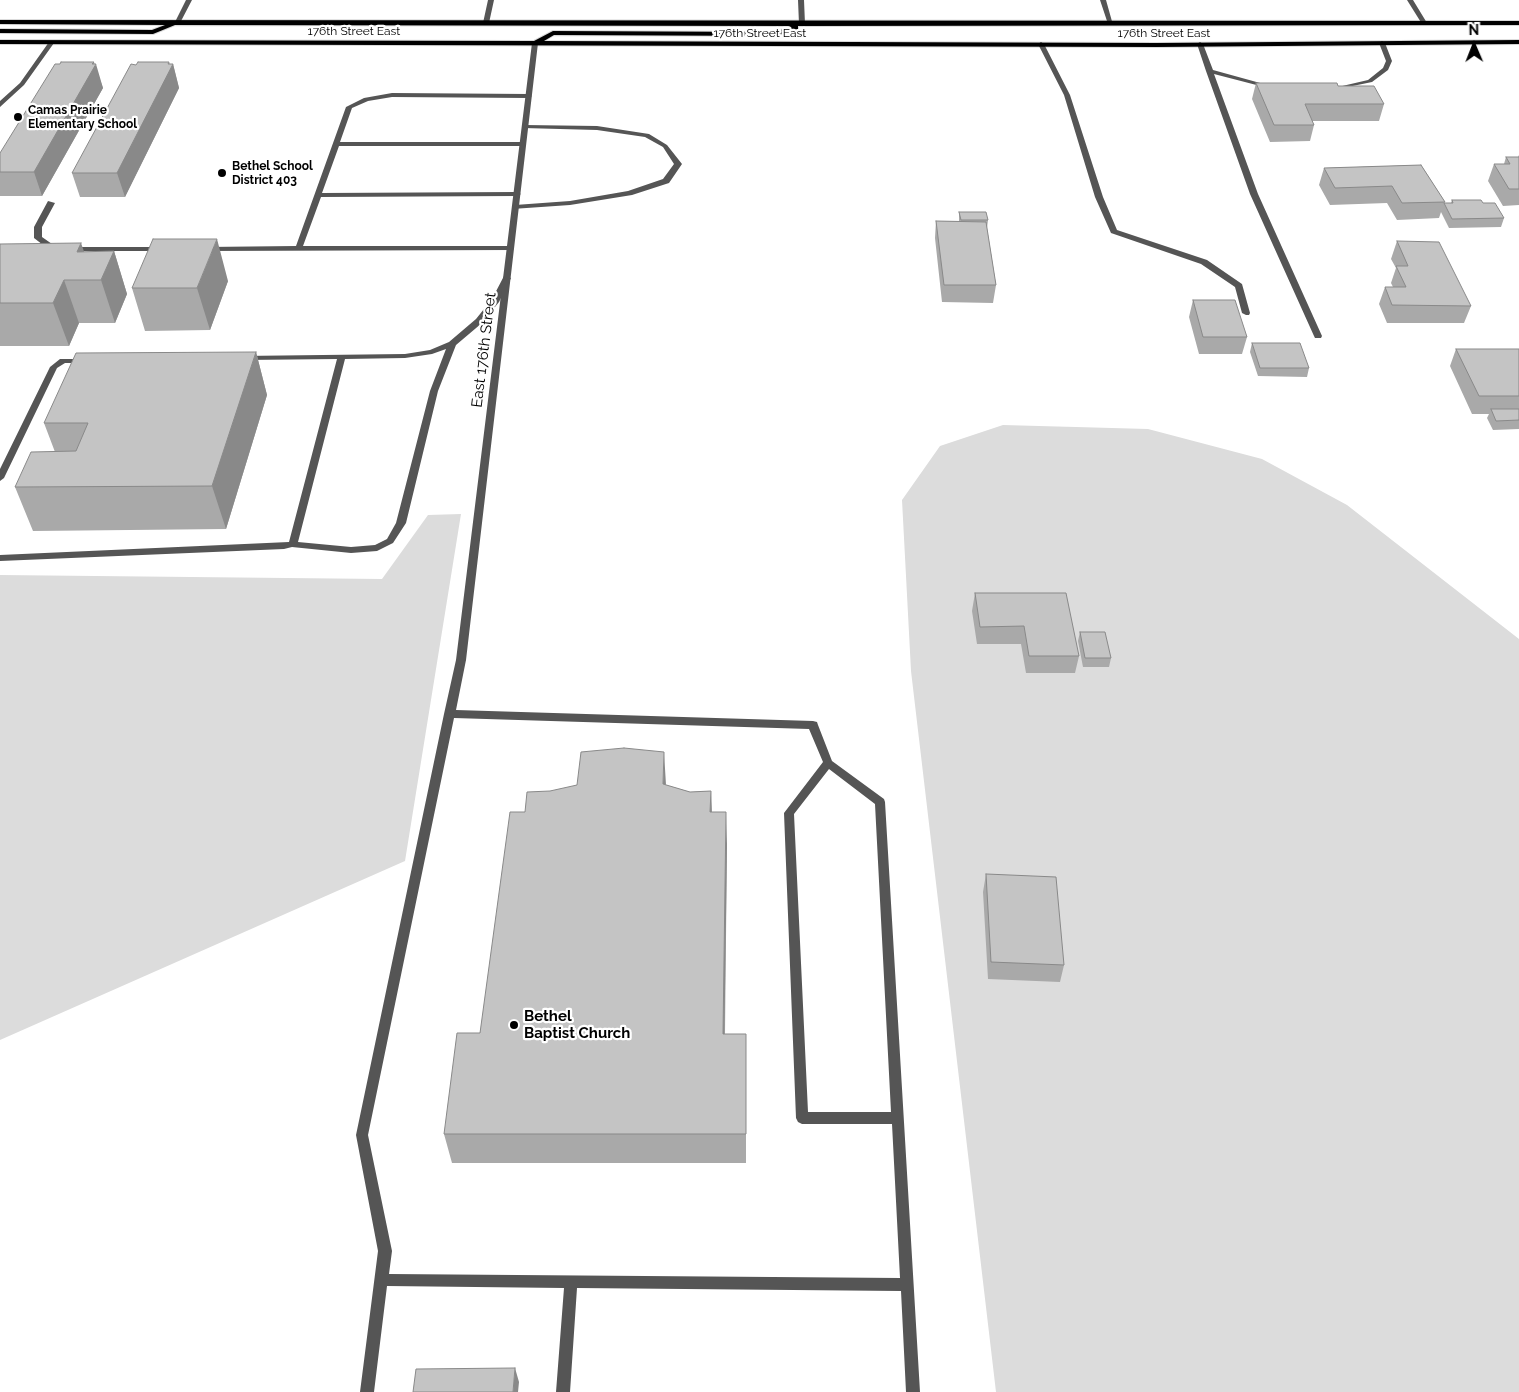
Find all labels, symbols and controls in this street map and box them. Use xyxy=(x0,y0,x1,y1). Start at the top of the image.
north arrow xyxy=(1449,20,1499,70)
text: N xyxy=(1468,22,1479,38)
street label: 176th Street East xyxy=(308,24,400,38)
street label: 176th Street East xyxy=(714,26,806,40)
street label: 176th Street East xyxy=(1118,26,1210,40)
place label: Camas Prairie Elementary School xyxy=(28,103,137,131)
marker: Camas Prairie Elementary School xyxy=(12,111,24,123)
place label: Bethel School District 403 xyxy=(232,159,313,187)
marker: Bethel School District 403 xyxy=(216,167,228,179)
street label: East 176th Street xyxy=(468,291,500,409)
place label: Bethel Baptist Church xyxy=(524,1007,630,1042)
marker: Bethel Baptist Church xyxy=(508,1019,520,1031)

